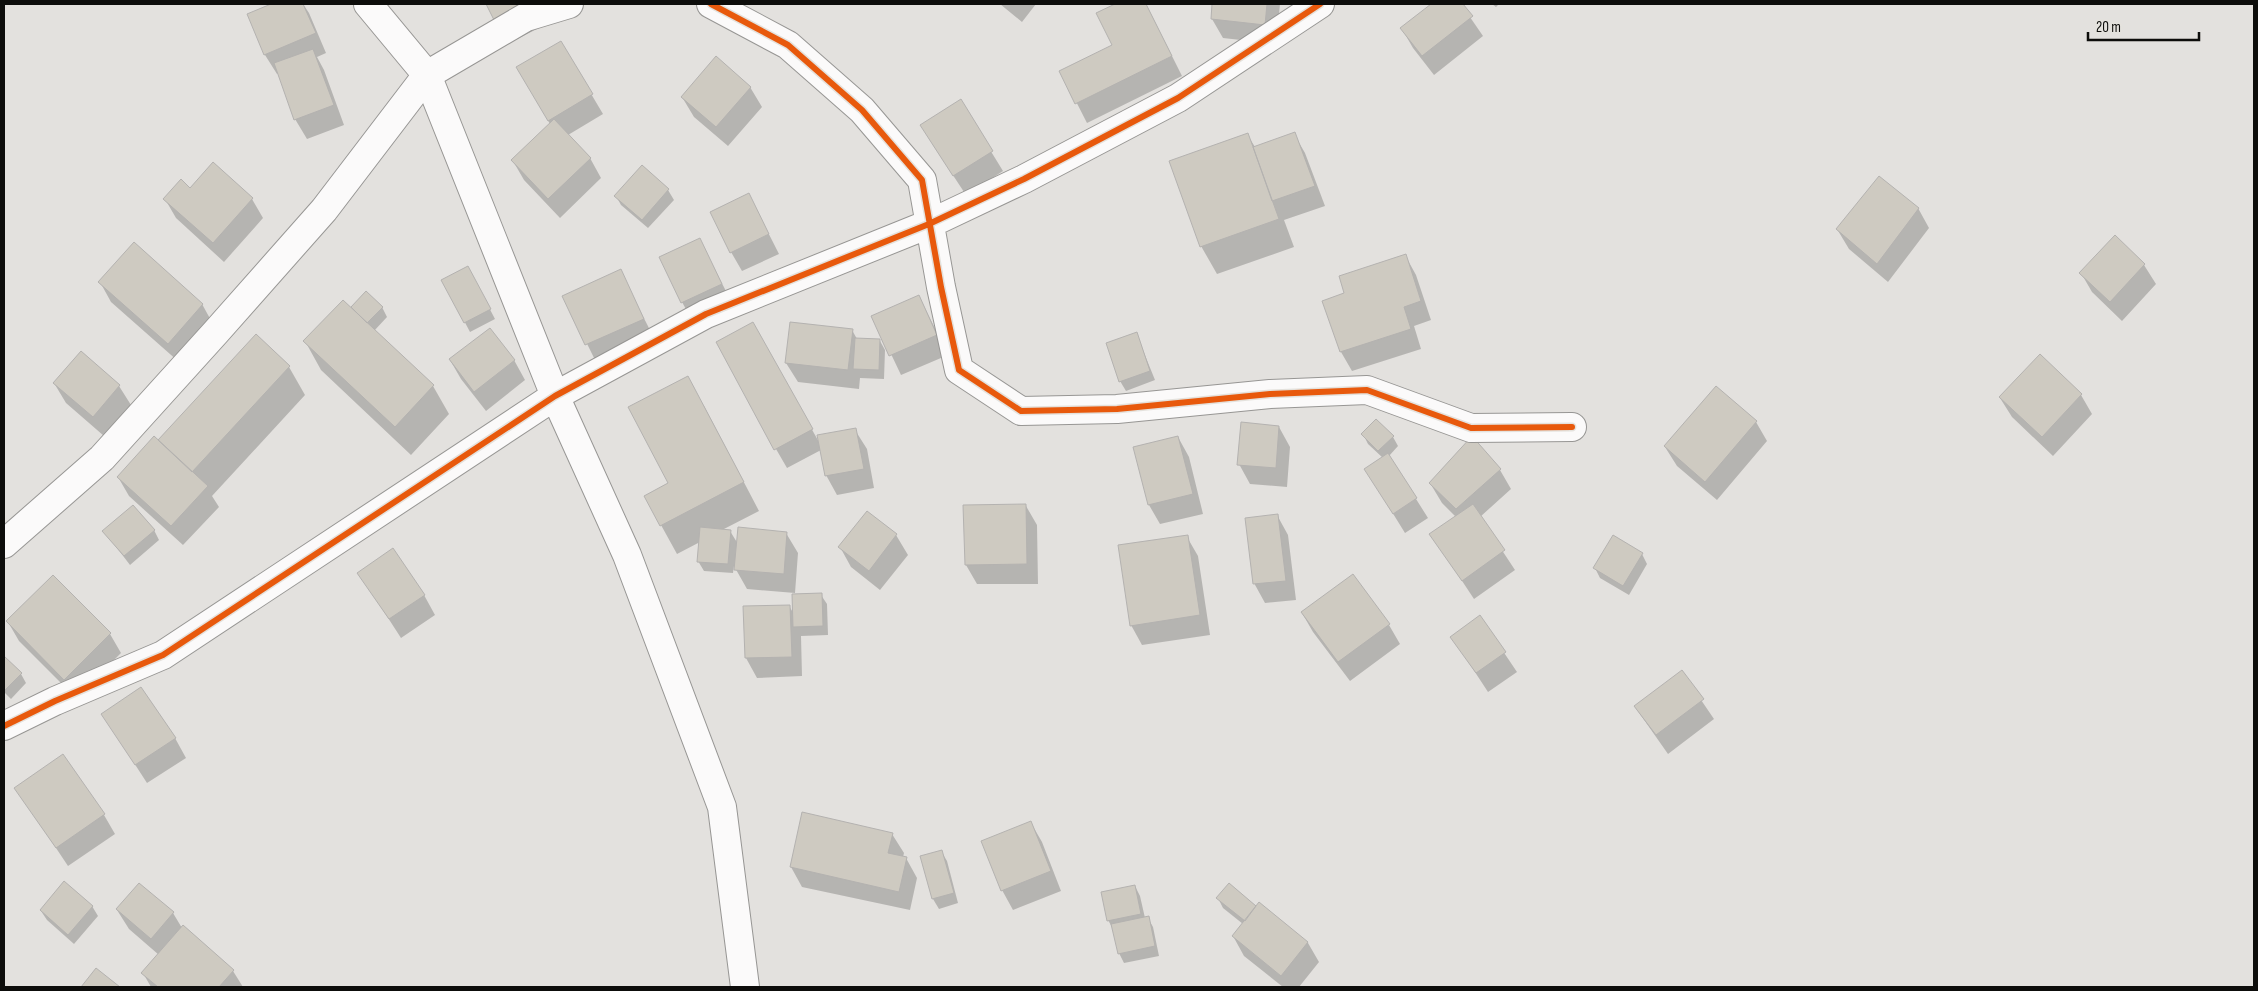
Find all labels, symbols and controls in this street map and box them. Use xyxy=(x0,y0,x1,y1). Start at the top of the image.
scale bar xyxy=(2088,10,2199,42)
text: 20 m xyxy=(2096,18,2121,37)

